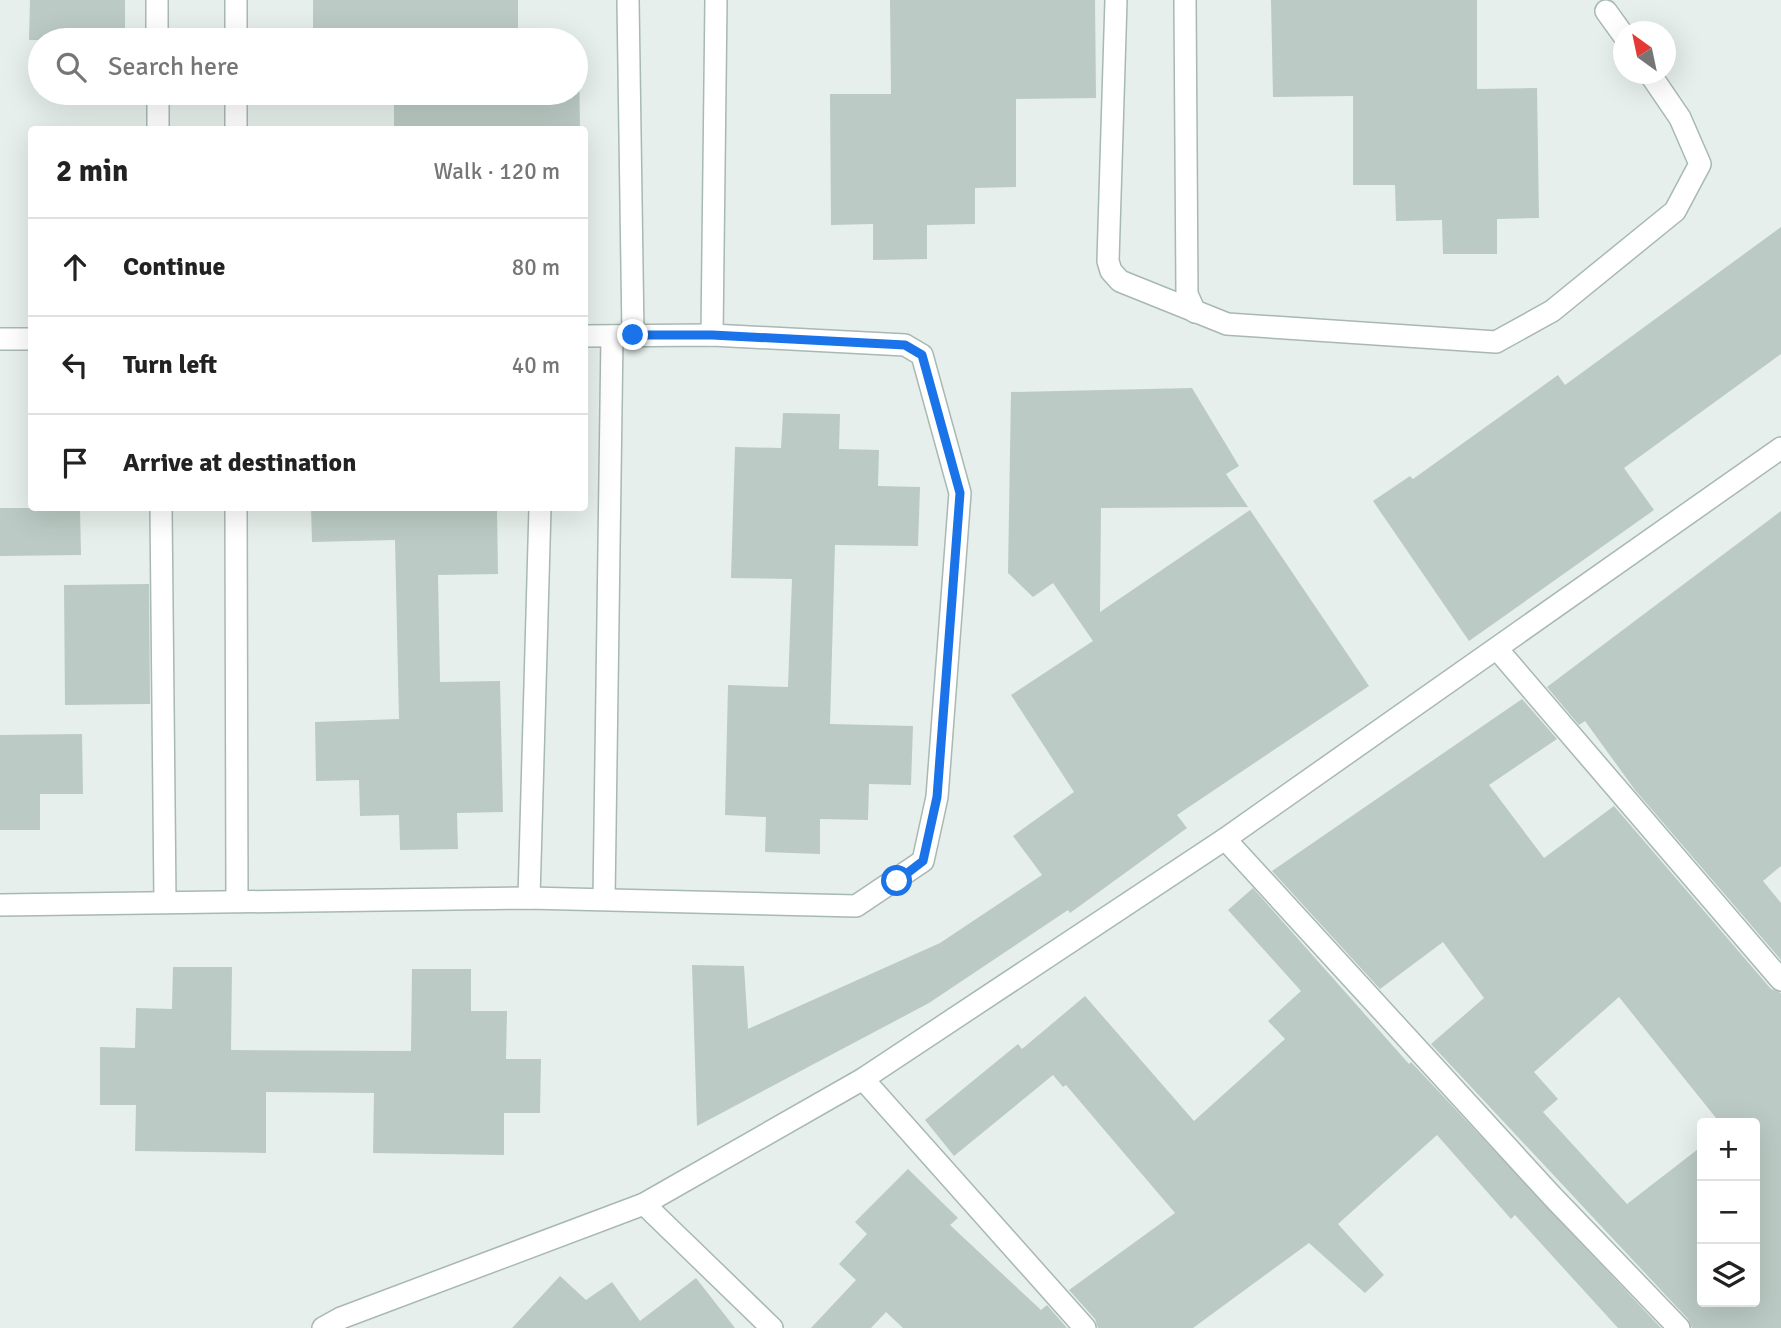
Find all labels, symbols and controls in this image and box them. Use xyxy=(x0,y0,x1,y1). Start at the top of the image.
north arrow xyxy=(1613,21,1676,84)
search box xyxy=(28,28,588,105)
icon: search xyxy=(52,48,90,86)
text: Search here xyxy=(108,51,239,83)
text: 2 min xyxy=(56,153,128,190)
text: Walk · 120 m xyxy=(434,157,560,186)
icon: ahead xyxy=(56,248,94,286)
text: Continue xyxy=(123,251,225,283)
text: 80 m xyxy=(512,253,560,282)
route end xyxy=(617,319,648,350)
icon: left xyxy=(56,346,94,384)
text: Turn left xyxy=(123,349,217,381)
text: 40 m xyxy=(512,351,560,380)
icon: arrive xyxy=(56,444,94,482)
text: Arrive at destination xyxy=(123,447,356,479)
route start xyxy=(881,865,912,896)
map controls xyxy=(1697,1118,1760,1307)
button: + xyxy=(1697,1118,1760,1181)
button: − xyxy=(1697,1181,1760,1244)
button: layers xyxy=(1697,1244,1760,1307)

